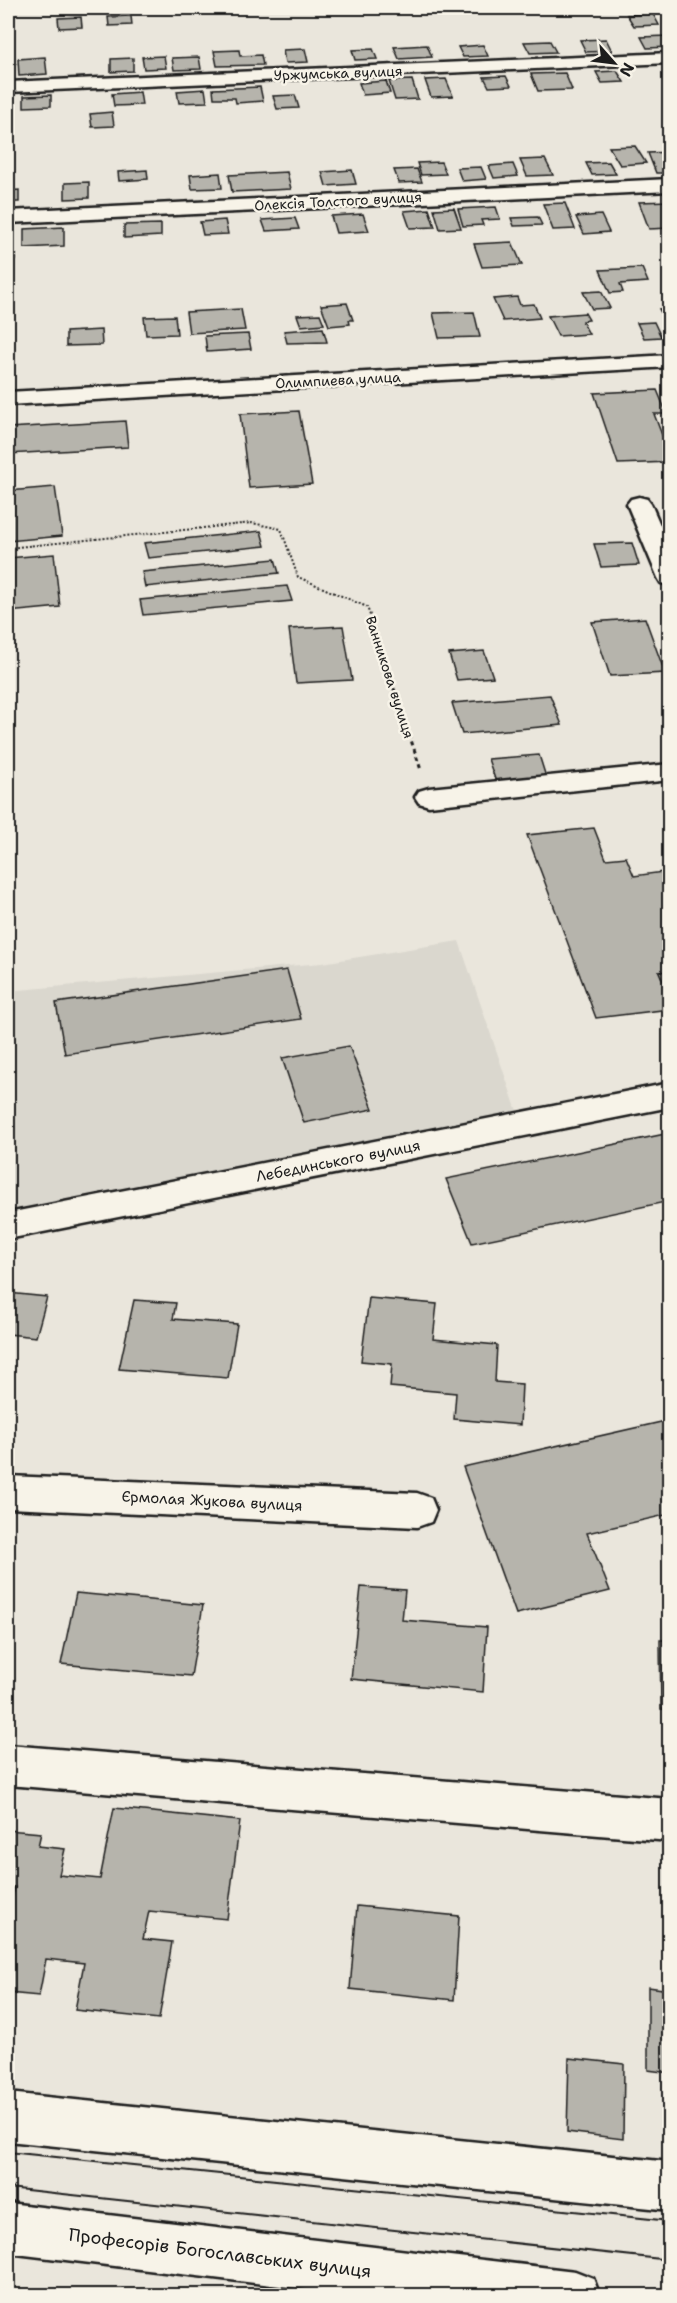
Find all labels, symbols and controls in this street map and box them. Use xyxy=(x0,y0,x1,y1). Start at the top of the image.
north arrow xyxy=(584,33,644,93)
text: N xyxy=(615,59,639,80)
street label: Уржумська вулиця xyxy=(273,62,403,84)
street label: Олексія Толстого вулиця xyxy=(254,188,422,214)
street label: Олимпиева улица xyxy=(275,368,402,392)
street label: Ванникова вулиця xyxy=(362,614,418,740)
street label: Лебединського вулиця xyxy=(254,1135,422,1187)
street label: Єрмолая Жукова вулиця xyxy=(121,1486,303,1516)
street label: Професорів Богославських вулиця xyxy=(67,2223,373,2283)

